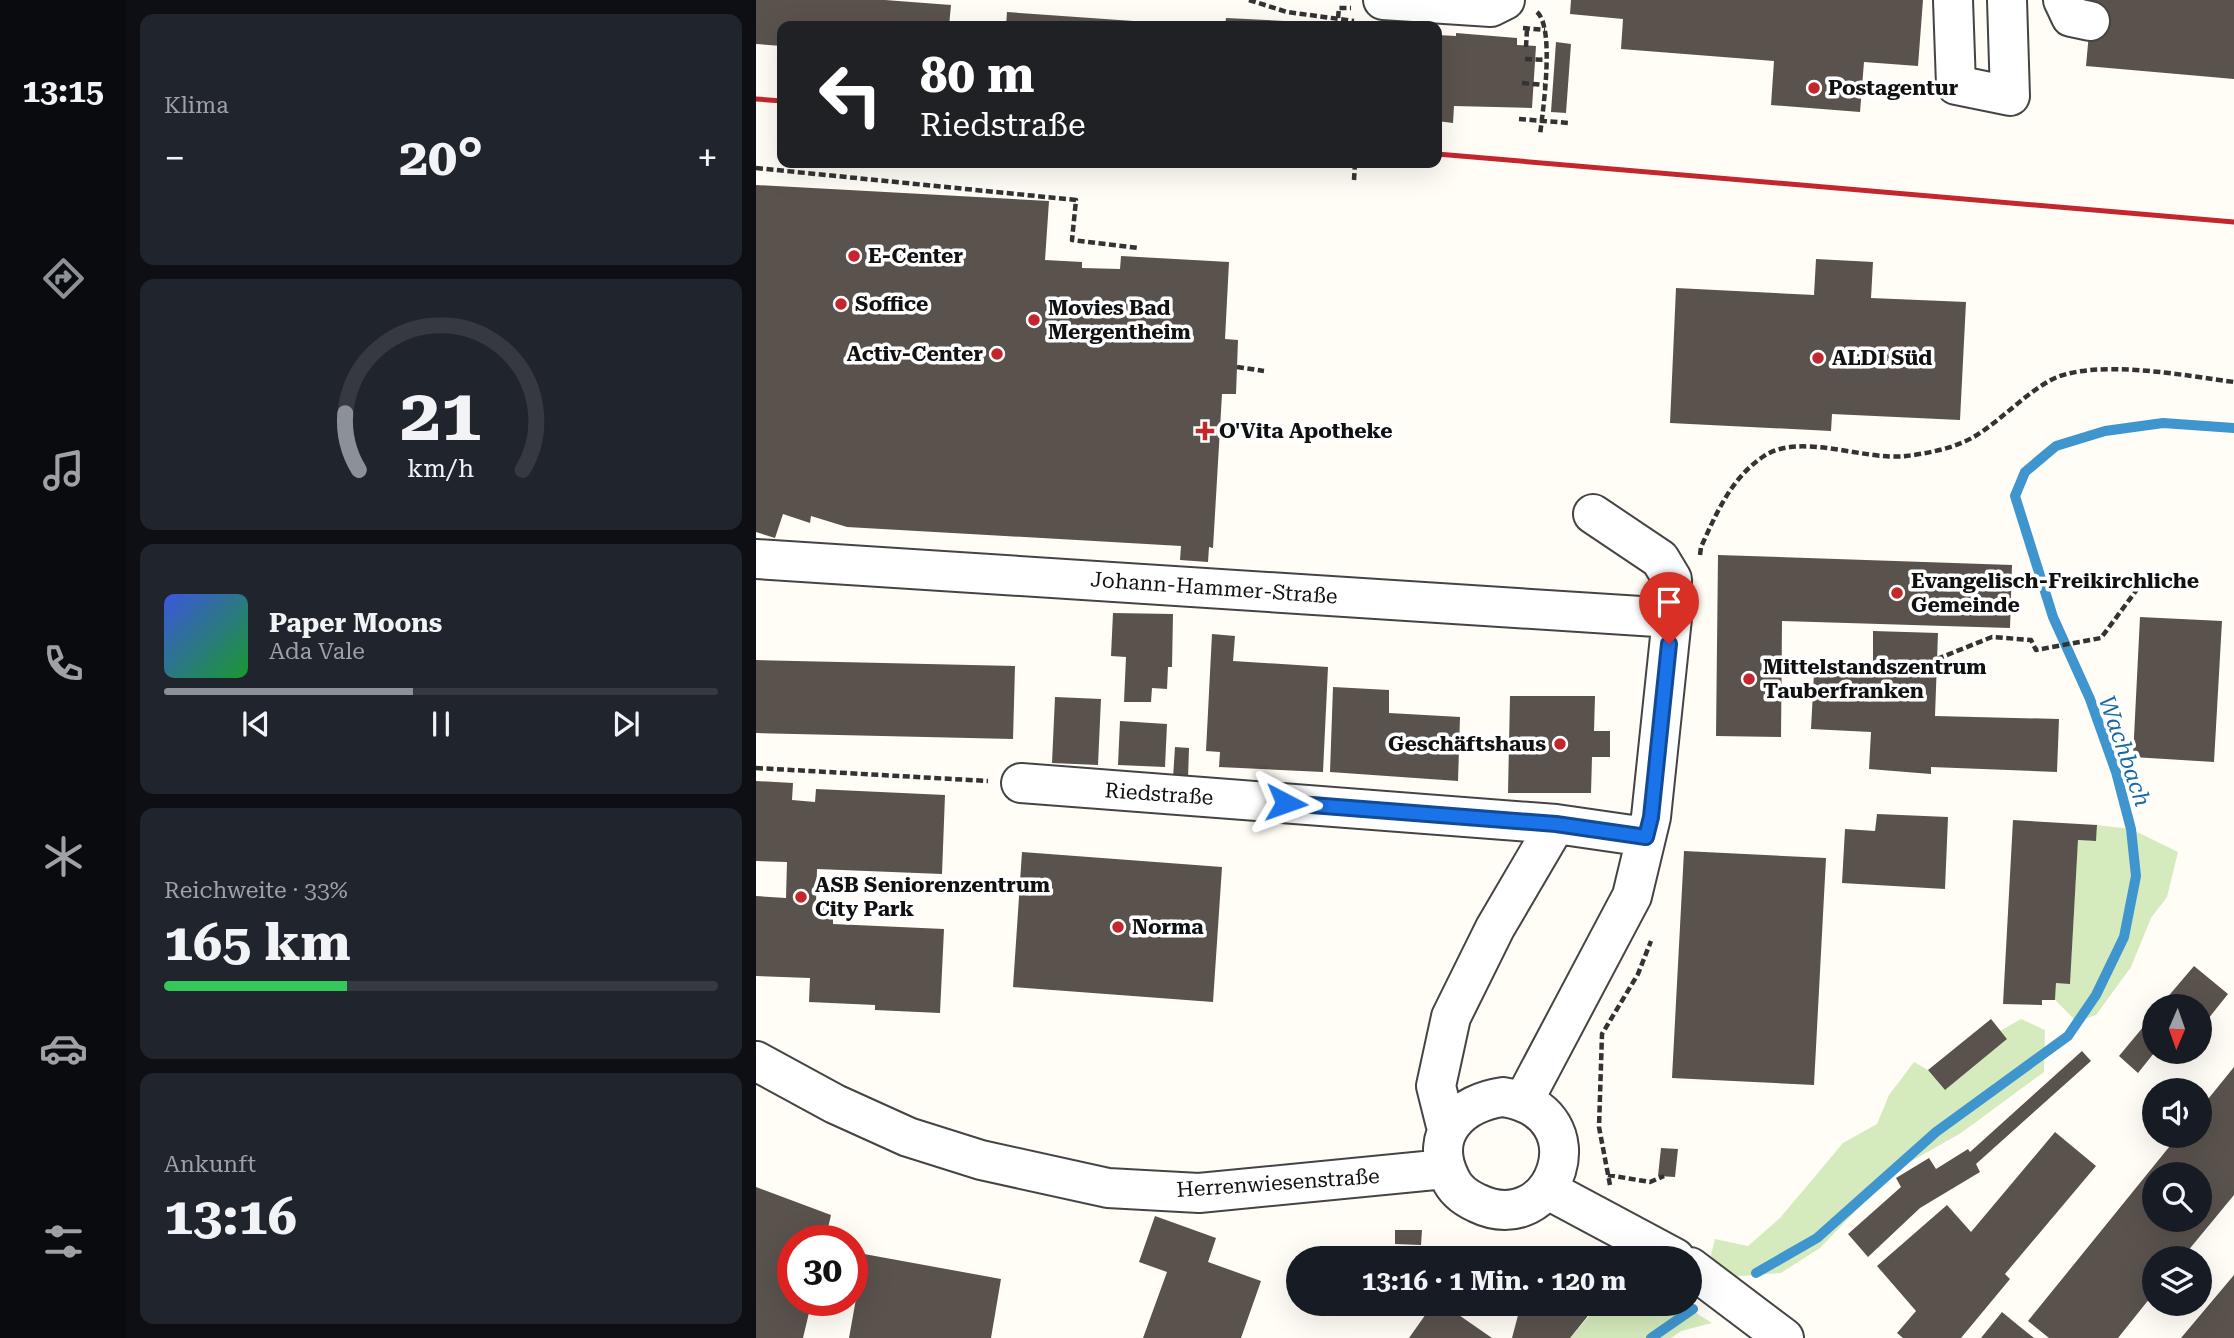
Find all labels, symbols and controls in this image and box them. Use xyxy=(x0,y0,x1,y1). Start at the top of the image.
text: 80 m xyxy=(920,47,1035,104)
icon: left xyxy=(805,49,896,140)
text: 13:15 xyxy=(22,72,104,110)
place label: Postagentur xyxy=(1828,76,1959,100)
marker: Postagentur xyxy=(1806,80,1822,96)
text: Klima xyxy=(164,92,229,119)
text: Riedstraße xyxy=(920,106,1086,144)
text: 20° xyxy=(399,127,483,188)
text: − xyxy=(164,136,185,180)
text: + xyxy=(697,136,718,180)
place label: E-Center xyxy=(868,244,963,268)
marker: E-Center xyxy=(846,248,862,264)
icon: directions xyxy=(39,254,88,303)
place label: Soffice xyxy=(855,292,928,316)
marker: Soffice xyxy=(833,296,849,312)
place label: Movies Bad Mergentheim xyxy=(1048,296,1191,344)
marker: Movies Bad Mergentheim xyxy=(1026,312,1042,328)
place label: Activ-Center xyxy=(847,342,983,366)
marker: Activ-Center xyxy=(989,346,1005,362)
place label: ALDI Süd xyxy=(1832,346,1932,370)
marker: ALDI Süd xyxy=(1810,350,1826,366)
text: 21 xyxy=(400,374,482,459)
place label: O'Vita Apotheke xyxy=(1219,419,1393,443)
marker: O'Vita Apotheke xyxy=(1197,423,1213,439)
icon: music xyxy=(39,446,88,495)
text: km/h xyxy=(408,454,474,483)
street label: Johann-Hammer-Straße xyxy=(1090,567,1338,609)
place label: Evangelisch-Freikirchliche Gemeinde xyxy=(1911,569,2199,617)
pin xyxy=(1639,572,1699,644)
icon: arrive xyxy=(1650,583,1688,621)
marker: Evangelisch-Freikirchliche Gemeinde xyxy=(1889,585,1905,601)
text: Paper Moons xyxy=(269,608,442,638)
text: Ada Vale xyxy=(269,638,365,665)
icon: phone xyxy=(39,639,88,688)
place label: Mittelstandszentrum Tauberfranken xyxy=(1763,655,1987,703)
marker: Mittelstandszentrum Tauberfranken xyxy=(1741,671,1757,687)
water label: Wachbach xyxy=(2093,692,2156,810)
icon: previous xyxy=(237,705,275,743)
icon: pause xyxy=(422,705,460,743)
icon: next xyxy=(607,705,645,743)
place label: Geschäftshaus xyxy=(1388,732,1546,756)
marker: Geschäftshaus xyxy=(1552,736,1568,752)
position arrow xyxy=(1249,766,1323,840)
street label: Riedstraße xyxy=(1104,778,1214,810)
icon: climate xyxy=(39,832,88,881)
place label: ASB Seniorenzentrum City Park xyxy=(815,873,1050,921)
text: Reichweite · 33% xyxy=(164,877,348,904)
marker: ASB Seniorenzentrum City Park xyxy=(793,889,809,905)
text: 165 km xyxy=(164,912,351,973)
place label: Norma xyxy=(1132,915,1204,939)
marker: Norma xyxy=(1110,919,1126,935)
north arrow xyxy=(2142,994,2212,1064)
map controls xyxy=(2142,994,2212,1316)
icon: car xyxy=(39,1024,88,1073)
button: sound xyxy=(2142,1078,2212,1148)
text: Ankunft xyxy=(164,1151,256,1178)
button: search xyxy=(2142,1162,2212,1232)
street label: Herrenwiesenstraße xyxy=(1176,1164,1380,1202)
text: 13:16 xyxy=(164,1186,297,1247)
icon: filters xyxy=(39,1217,88,1266)
speed limit sign: 30 xyxy=(777,1225,868,1316)
button: layers xyxy=(2142,1246,2212,1316)
text: 13:16 · 1 Min. · 120 m xyxy=(1362,1266,1626,1296)

